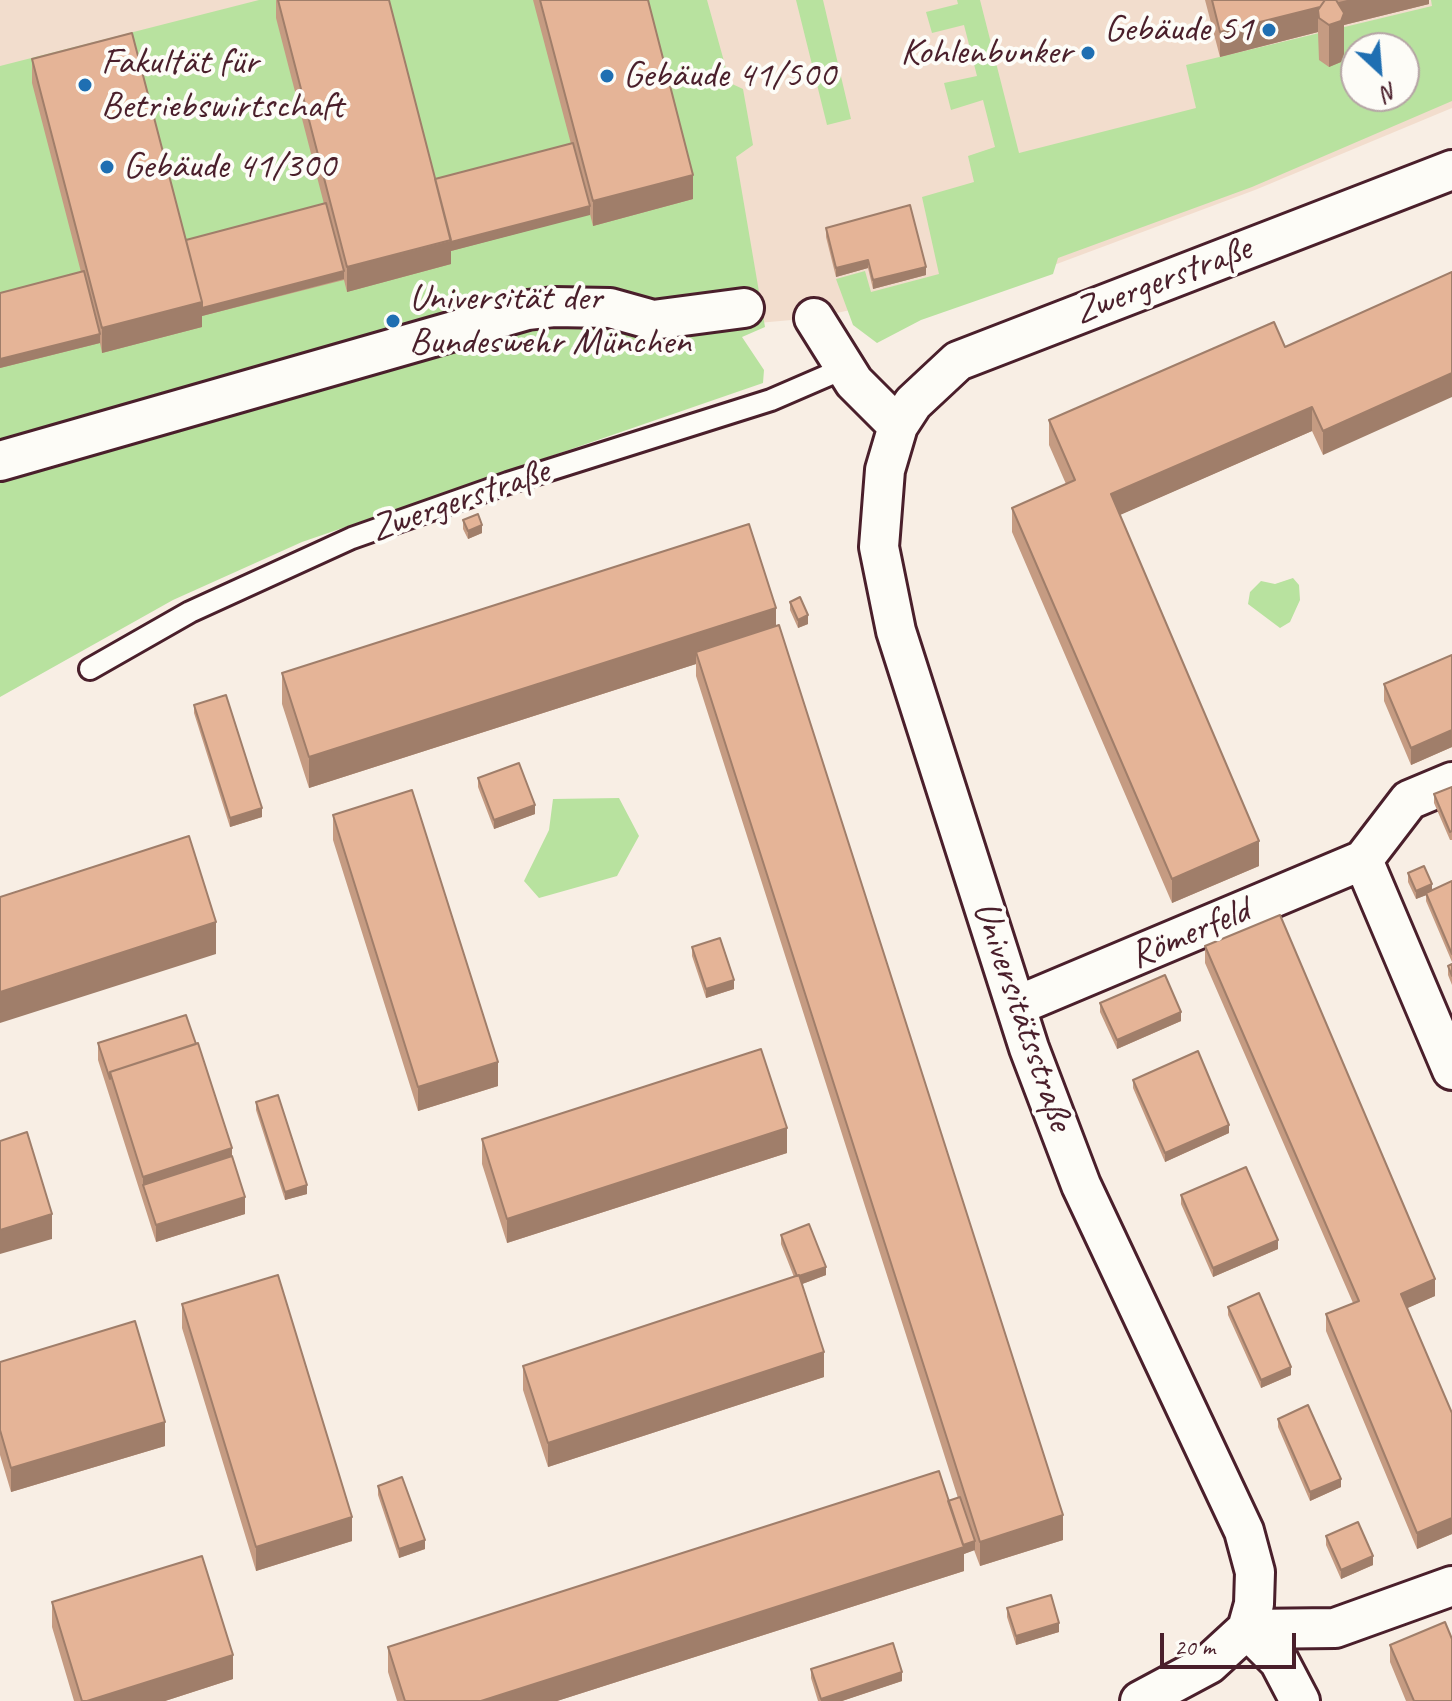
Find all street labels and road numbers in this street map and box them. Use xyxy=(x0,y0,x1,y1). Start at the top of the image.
street label: Zwergerstraße xyxy=(1068,226,1258,336)
street label: Zwergerstraße xyxy=(365,449,555,553)
street label: Römerfeld xyxy=(1123,888,1257,980)
street label: Universitätsstraße xyxy=(962,895,1082,1137)

